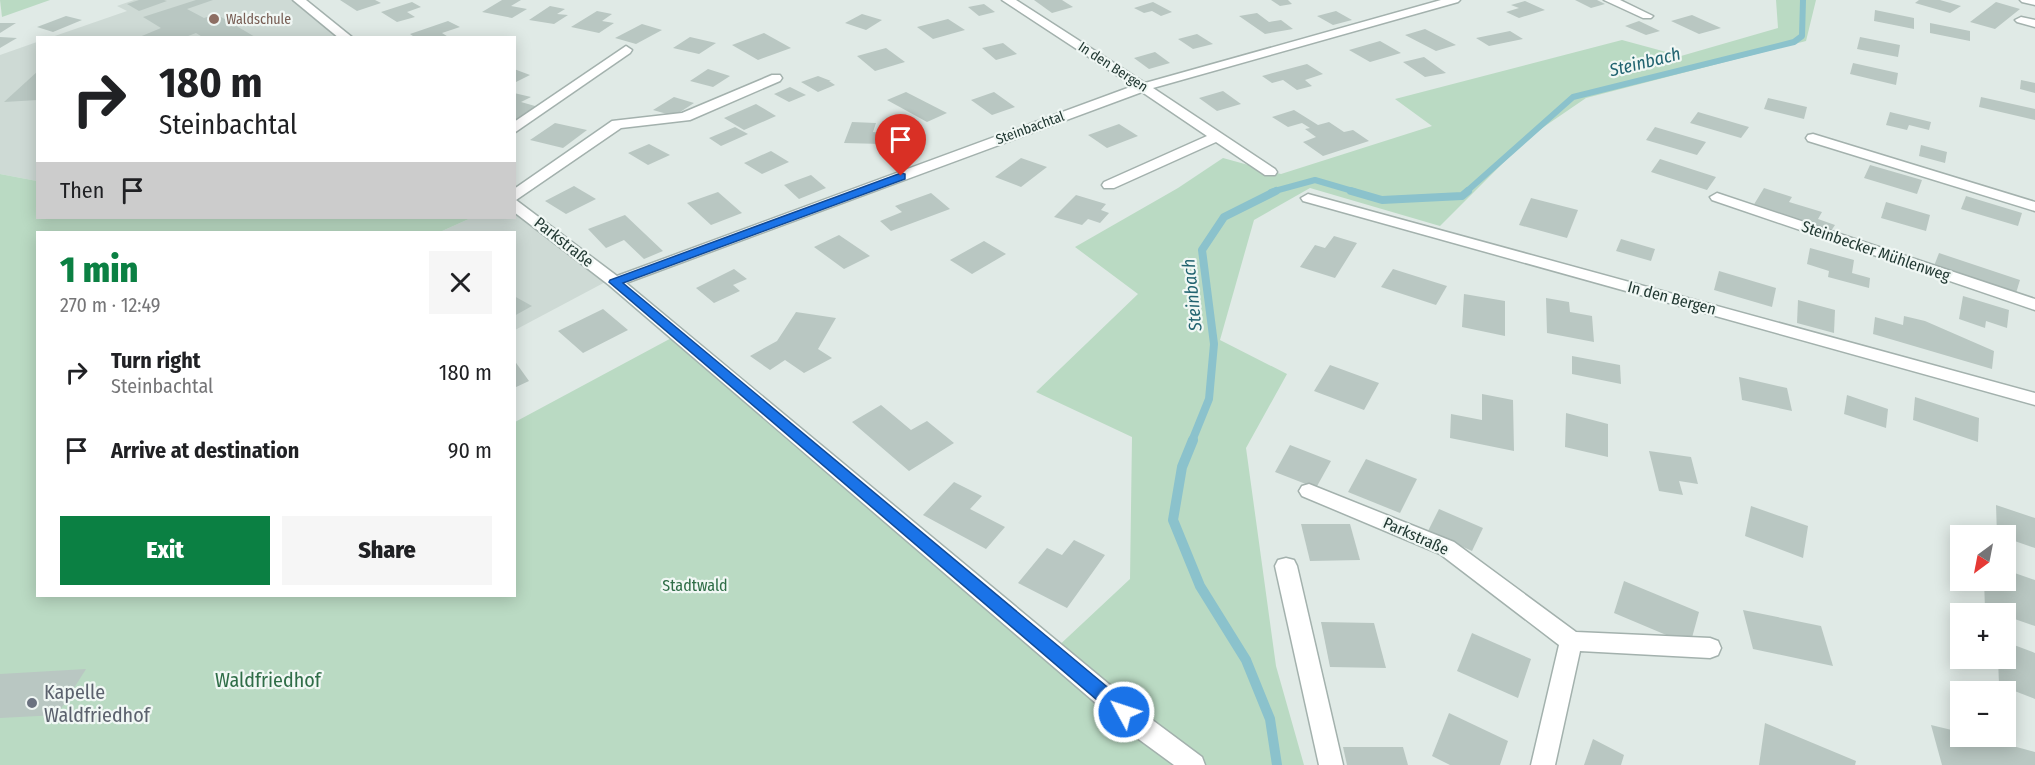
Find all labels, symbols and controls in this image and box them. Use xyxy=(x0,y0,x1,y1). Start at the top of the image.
place label: Waldschule xyxy=(226,11,291,28)
marker: Waldschule xyxy=(207,12,221,26)
street label: In den Bergen xyxy=(1075,38,1151,96)
water label: Steinbach xyxy=(1606,43,1683,82)
text: 180 m xyxy=(159,58,263,108)
icon: right xyxy=(60,60,138,138)
street label: Steinbachtal xyxy=(993,108,1067,148)
text: Steinbachtal xyxy=(159,109,297,141)
pin xyxy=(875,114,926,176)
icon: arrive xyxy=(884,123,917,156)
icon: arrive xyxy=(116,174,149,207)
text: Then xyxy=(60,177,104,204)
street label: Parkstraße xyxy=(531,213,597,271)
street label: Steinbecker Mühlenweg xyxy=(1799,217,1953,285)
text: 1 min xyxy=(60,248,138,292)
button: close xyxy=(429,251,492,314)
water label: Steinbach xyxy=(1177,258,1207,333)
street label: In den Bergen xyxy=(1626,277,1718,319)
text: 270 m · 12:49 xyxy=(60,293,161,317)
text: Turn right xyxy=(111,347,200,374)
icon: right xyxy=(60,356,93,389)
text: 180 m xyxy=(439,359,492,386)
text: Steinbachtal xyxy=(111,374,213,398)
icon: arrive xyxy=(60,434,93,467)
text: Arrive at destination xyxy=(111,437,299,464)
text: 90 m xyxy=(448,437,492,464)
street label: Parkstraße xyxy=(1380,513,1452,559)
button: Exit xyxy=(60,516,270,585)
button: Share xyxy=(282,516,492,585)
north arrow xyxy=(1950,525,2016,591)
map controls xyxy=(1950,525,2016,747)
park label: Stadtwald xyxy=(662,576,728,595)
button: + xyxy=(1950,603,2016,669)
park label: Waldfriedhof xyxy=(215,668,323,692)
place label: Kapelle Waldfriedhof xyxy=(44,680,152,727)
position arrow xyxy=(1092,680,1156,744)
button: − xyxy=(1950,681,2016,747)
marker: Kapelle Waldfriedhof xyxy=(25,696,39,710)

